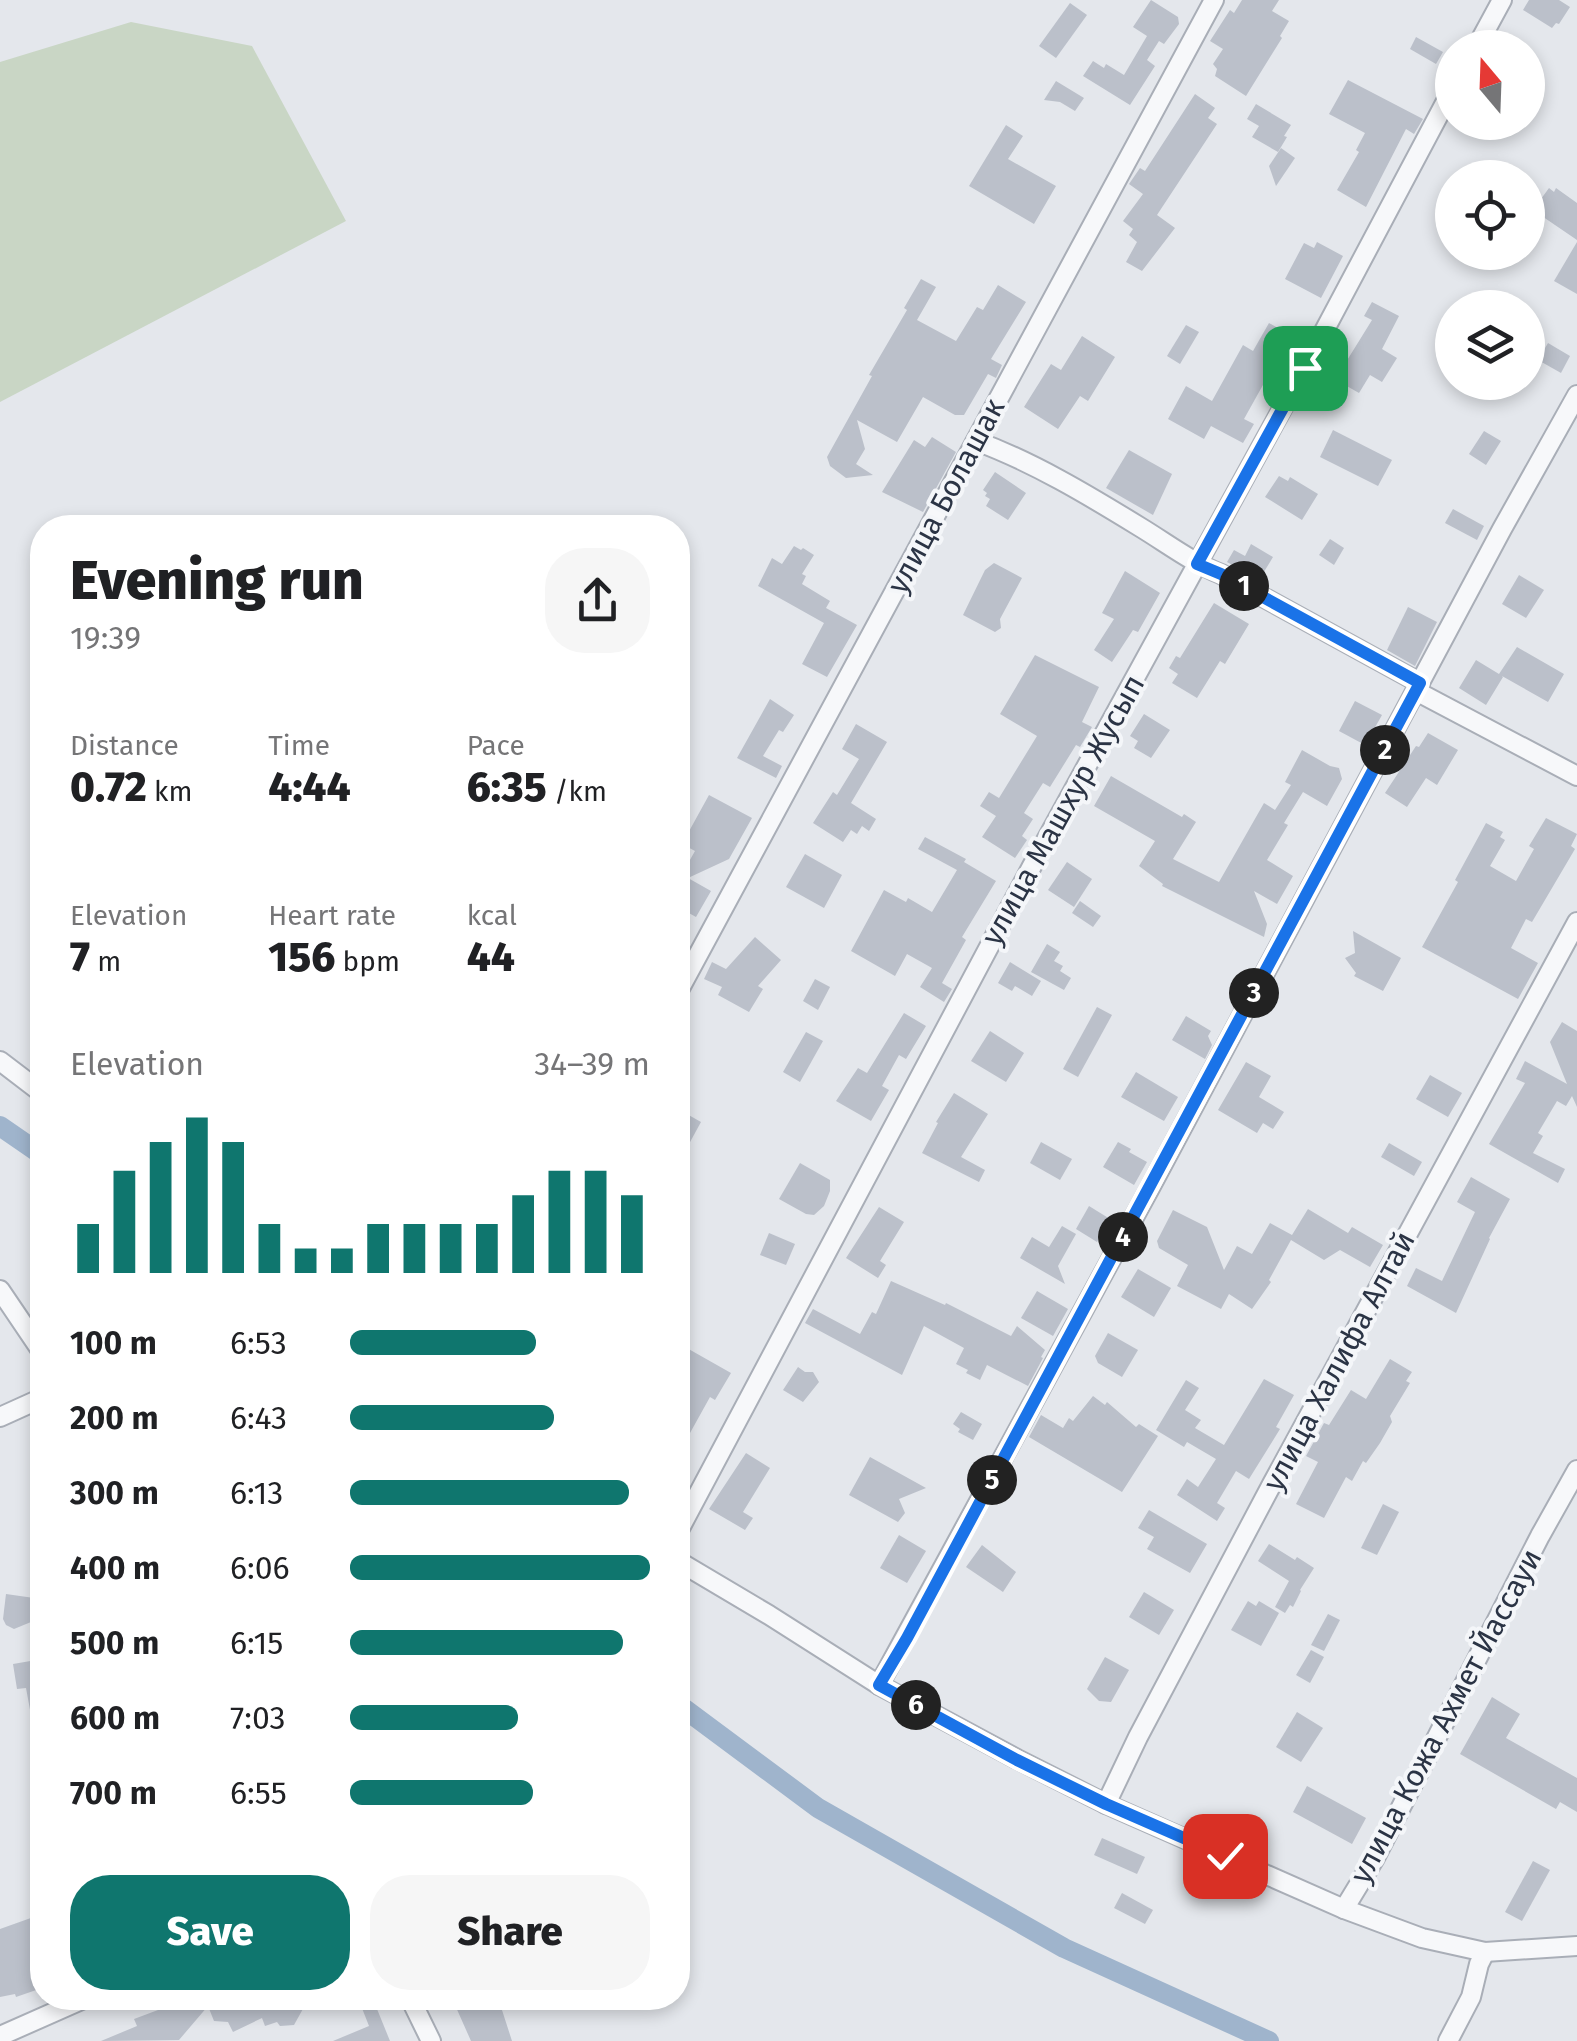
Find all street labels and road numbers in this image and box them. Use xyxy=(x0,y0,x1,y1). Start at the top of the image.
street label: улица Болашак xyxy=(880,392,1013,600)
street label: улица Машхур Жусып xyxy=(974,669,1152,951)
street label: улица Халифа Алтай xyxy=(1255,1225,1423,1497)
street label: улица Кожа Ахмет Йассауи xyxy=(1342,1543,1550,1889)

